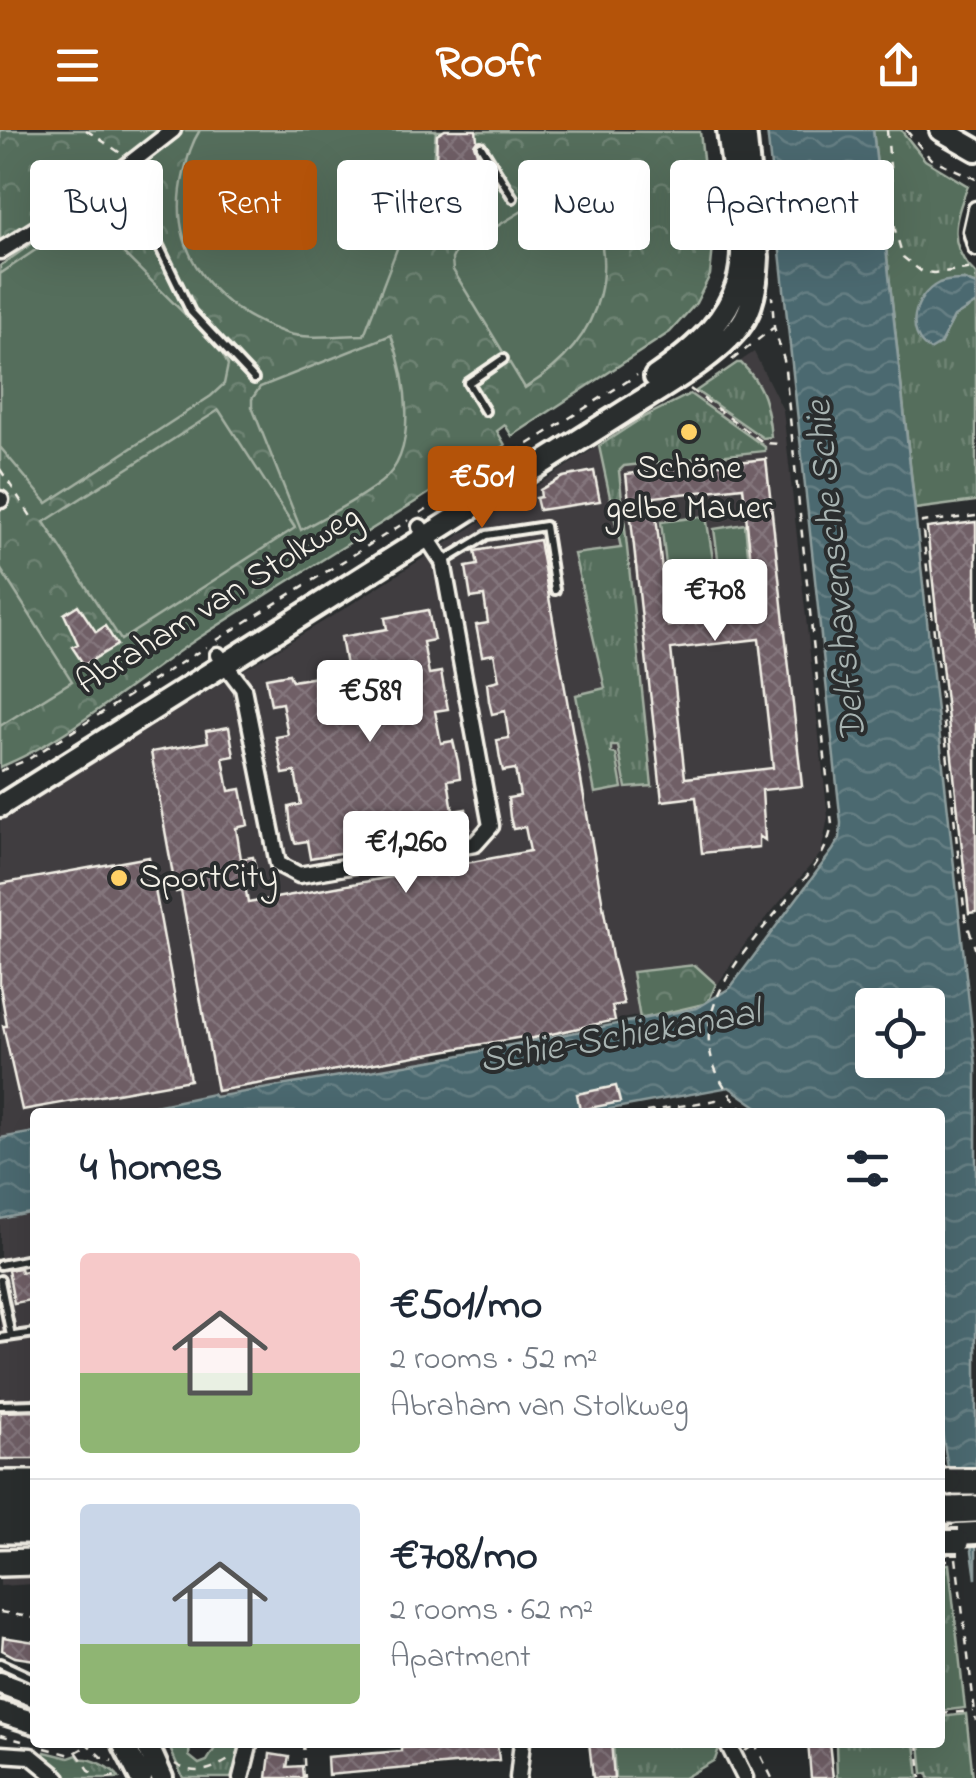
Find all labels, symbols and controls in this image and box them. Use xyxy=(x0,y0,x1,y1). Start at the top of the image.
text: Roofr xyxy=(435,32,541,98)
icon: menu xyxy=(50,38,105,93)
icon: share xyxy=(871,38,926,93)
chip: Buy xyxy=(30,160,163,250)
chip: Rent xyxy=(183,160,317,250)
chip: Filters xyxy=(337,160,498,250)
chip: New xyxy=(518,160,650,250)
chip: Apartment xyxy=(670,160,894,250)
water label: Delfshavensche Schie xyxy=(792,396,884,744)
marker: Schöne gelbe Mauer xyxy=(678,421,700,443)
place label: Schöne gelbe Mauer xyxy=(605,444,773,535)
pin: €501 xyxy=(423,446,541,531)
text: €501 xyxy=(450,455,514,502)
street label: Abraham van Stolkweg xyxy=(67,493,371,709)
pin: €708 xyxy=(656,559,774,644)
text: €708 xyxy=(684,568,746,615)
pin: €589 xyxy=(311,660,429,745)
text: €589 xyxy=(339,669,401,716)
pin: €1,260 xyxy=(325,811,487,896)
text: €1,260 xyxy=(365,820,447,867)
place label: SportCity xyxy=(139,853,278,904)
marker: SportCity xyxy=(108,867,130,889)
water label: Schie-Schiekanaal xyxy=(475,985,769,1090)
map controls xyxy=(855,988,945,1078)
button: locate xyxy=(855,988,945,1078)
text: 4 homes xyxy=(80,1138,222,1199)
icon: filters xyxy=(840,1141,895,1196)
text: €501/mo xyxy=(390,1276,542,1337)
icon: home xyxy=(160,1293,280,1413)
text: 2 rooms · 52 m² xyxy=(390,1337,598,1384)
text: Abraham van Stolkweg xyxy=(390,1384,689,1431)
text: €708/mo xyxy=(390,1527,538,1588)
icon: home xyxy=(160,1544,280,1664)
text: 2 rooms · 62 m² xyxy=(390,1588,593,1635)
text: Apartment xyxy=(390,1635,531,1682)

